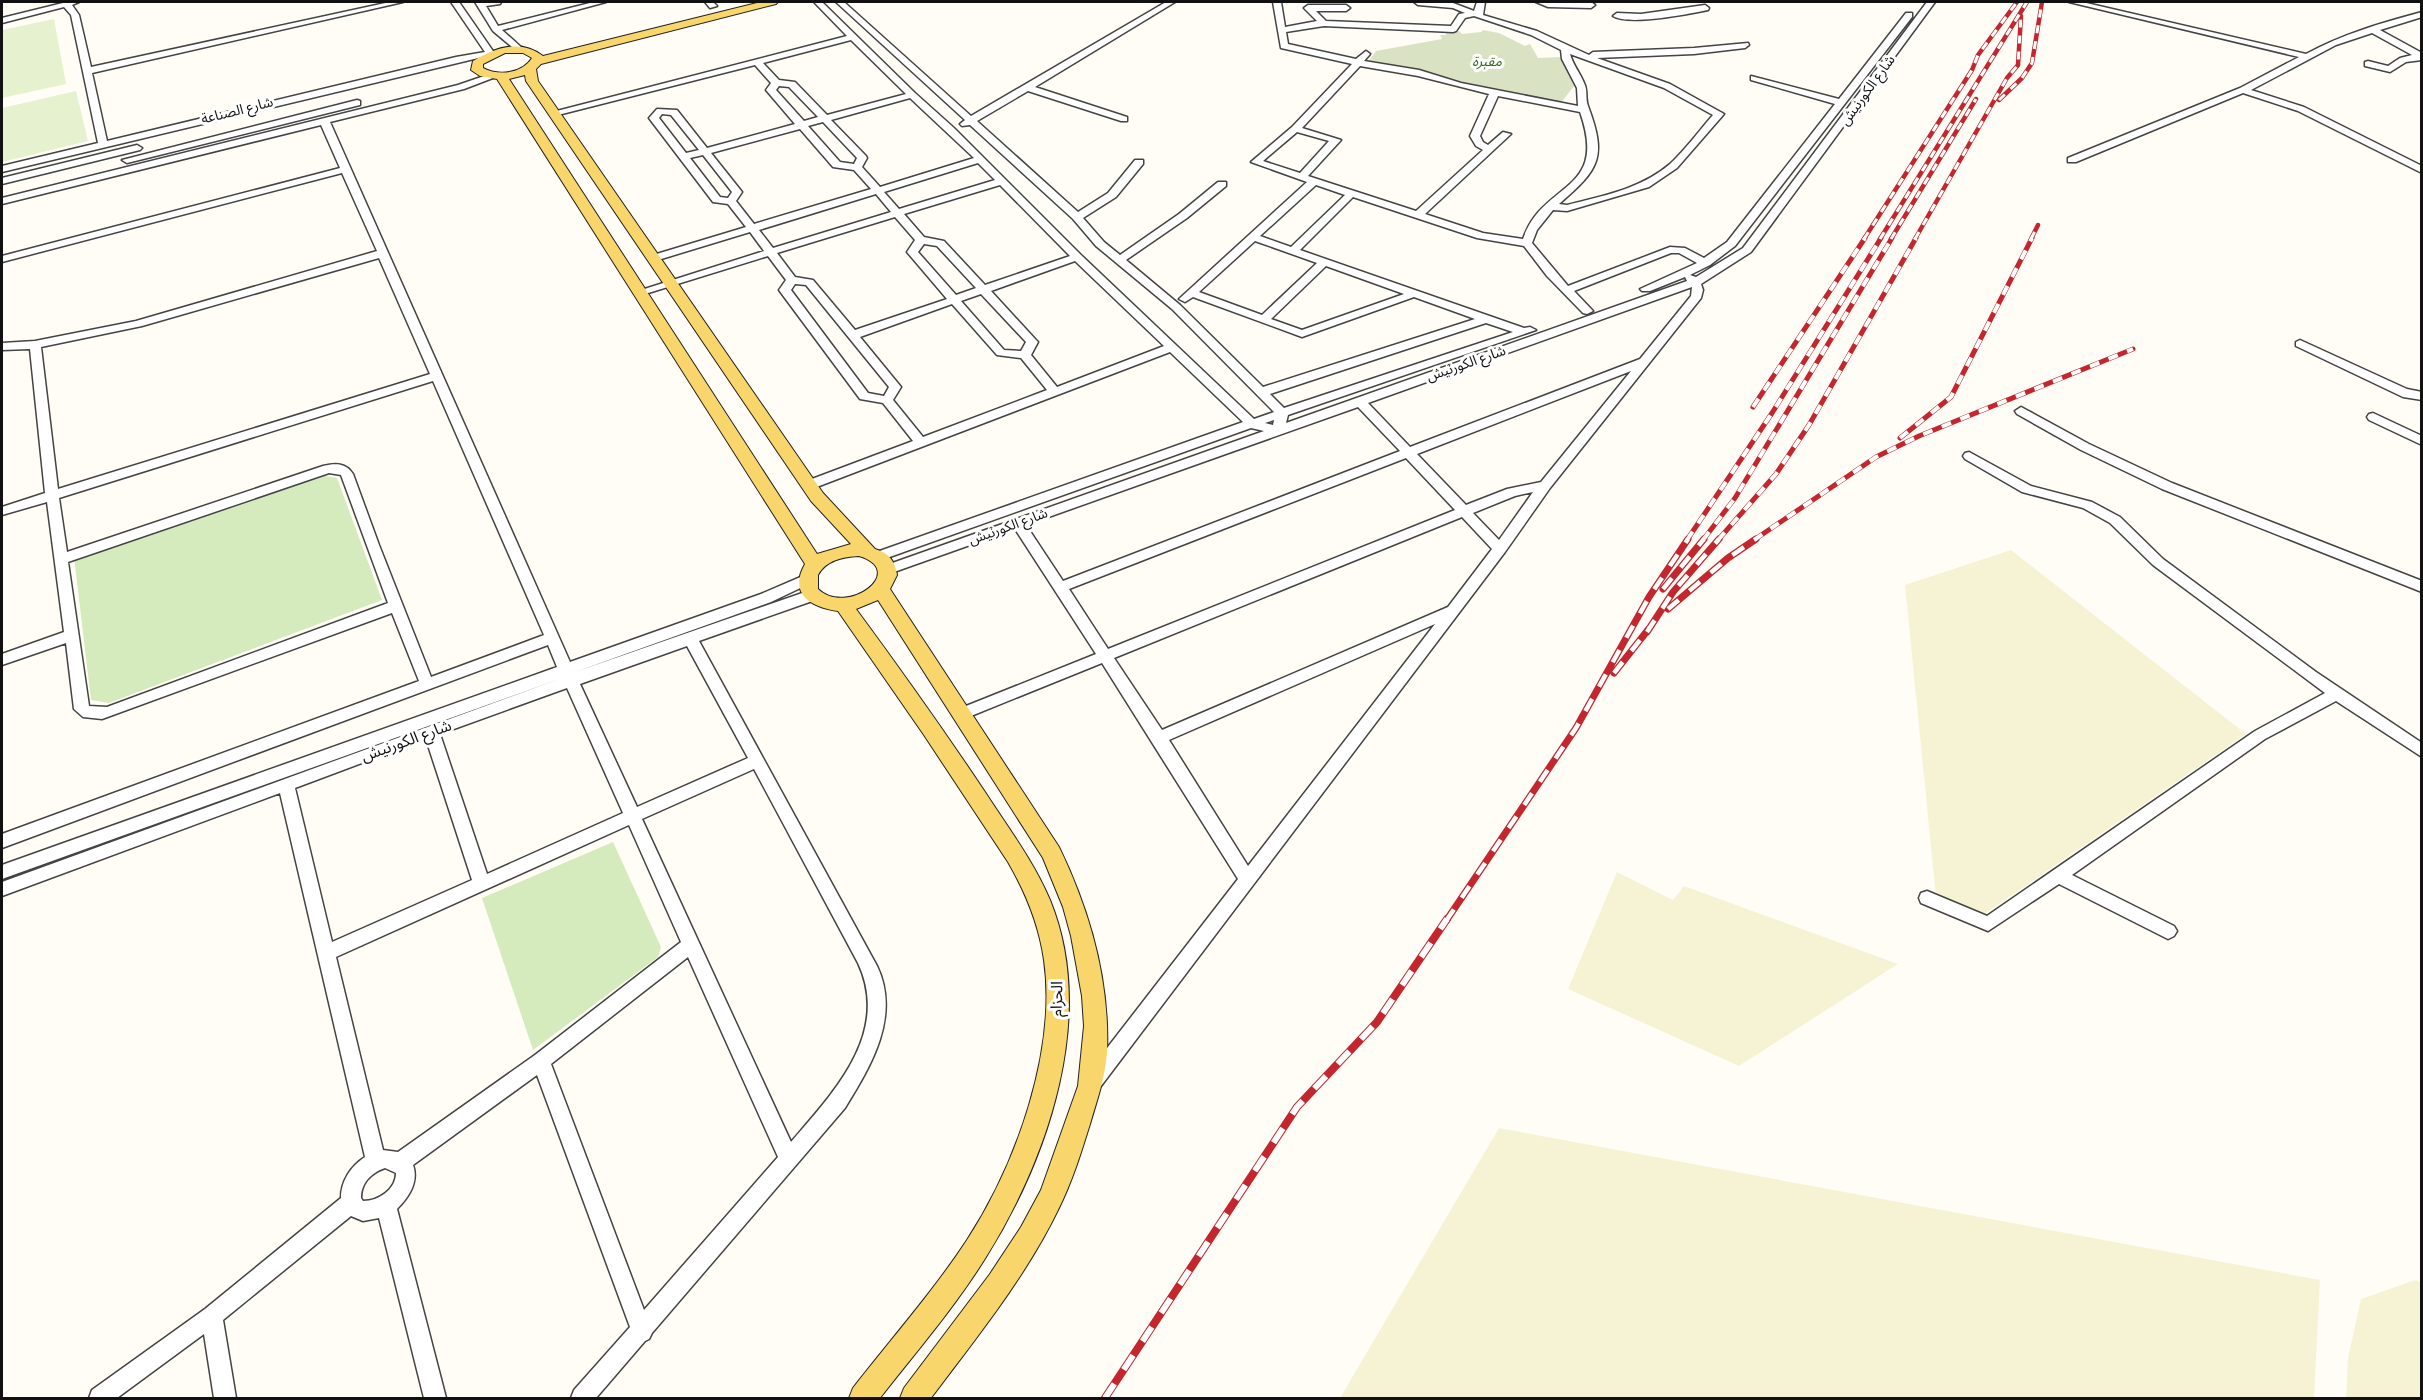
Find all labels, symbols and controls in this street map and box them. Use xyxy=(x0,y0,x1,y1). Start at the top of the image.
street label: شارع الكورنيش xyxy=(1835,51,1900,130)
park label: مقبرة xyxy=(1472,52,1503,70)
street label: شارع الصناعة xyxy=(199,92,275,130)
street label: شارع الكورنيش xyxy=(1424,341,1509,387)
street label: شارع الكورنيش xyxy=(966,503,1051,550)
street label: شارع الكورنيش xyxy=(358,714,455,768)
street label: الحزام xyxy=(1046,981,1069,1017)

